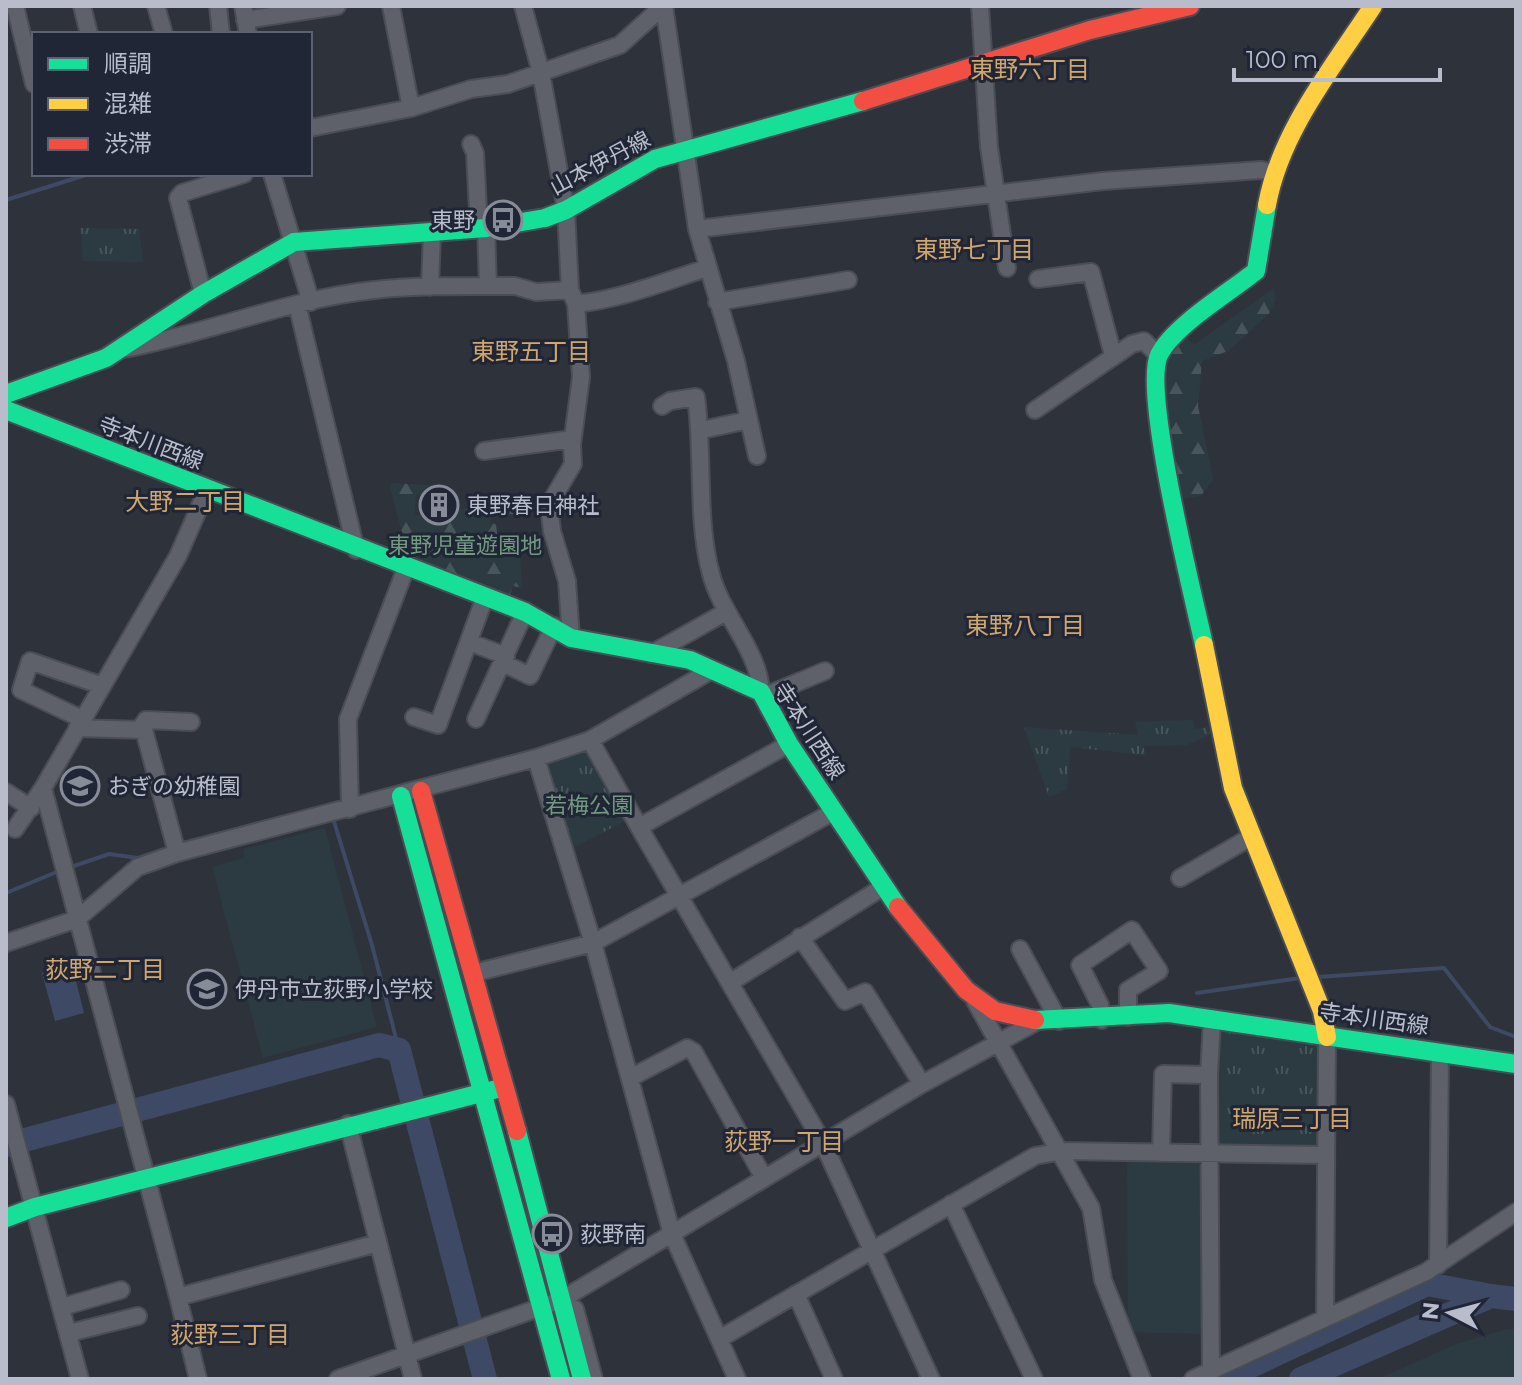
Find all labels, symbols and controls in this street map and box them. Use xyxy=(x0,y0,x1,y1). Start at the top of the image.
legend xyxy=(32,32,312,176)
scale bar xyxy=(1234,32,1440,82)
text: 100 m xyxy=(1246,45,1318,74)
text: 順調 xyxy=(104,49,152,78)
district label: 東野六丁目 xyxy=(970,55,1090,84)
text: 混雑 xyxy=(104,89,152,118)
street label: 山本伊丹線 xyxy=(545,125,655,201)
text: 渋滞 xyxy=(104,129,152,158)
bus stop icon: 東野 xyxy=(482,199,524,241)
place label: 東野 xyxy=(431,207,475,234)
district label: 東野七丁目 xyxy=(914,235,1034,264)
district label: 東野五丁目 xyxy=(471,337,591,366)
street label: 寺本川西線 xyxy=(95,411,207,475)
building icon: 東野春日神社 xyxy=(418,484,460,526)
district label: 大野二丁目 xyxy=(125,487,245,516)
place label: 東野春日神社 xyxy=(467,492,599,519)
park label: 東野児童遊園地 xyxy=(388,532,542,559)
district label: 東野八丁目 xyxy=(965,611,1085,640)
street label: 寺本川西線 xyxy=(768,678,850,784)
school or university icon: おぎの幼稚園 xyxy=(59,765,101,807)
place label: おぎの幼稚園 xyxy=(108,773,240,800)
park label: 若梅公園 xyxy=(545,792,633,819)
district label: 荻野二丁目 xyxy=(45,955,165,984)
school or university icon: 伊丹市立荻野小学校 xyxy=(186,968,228,1010)
place label: 伊丹市立荻野小学校 xyxy=(235,976,433,1003)
street label: 寺本川西線 xyxy=(1318,998,1430,1040)
district label: 瑞原三丁目 xyxy=(1232,1104,1352,1133)
district label: 荻野一丁目 xyxy=(724,1127,844,1156)
bus stop icon: 荻野南 xyxy=(531,1213,573,1255)
place label: 荻野南 xyxy=(580,1221,646,1248)
north arrow xyxy=(1410,1273,1490,1353)
text: N xyxy=(1416,1301,1445,1321)
district label: 荻野三丁目 xyxy=(170,1320,290,1349)

